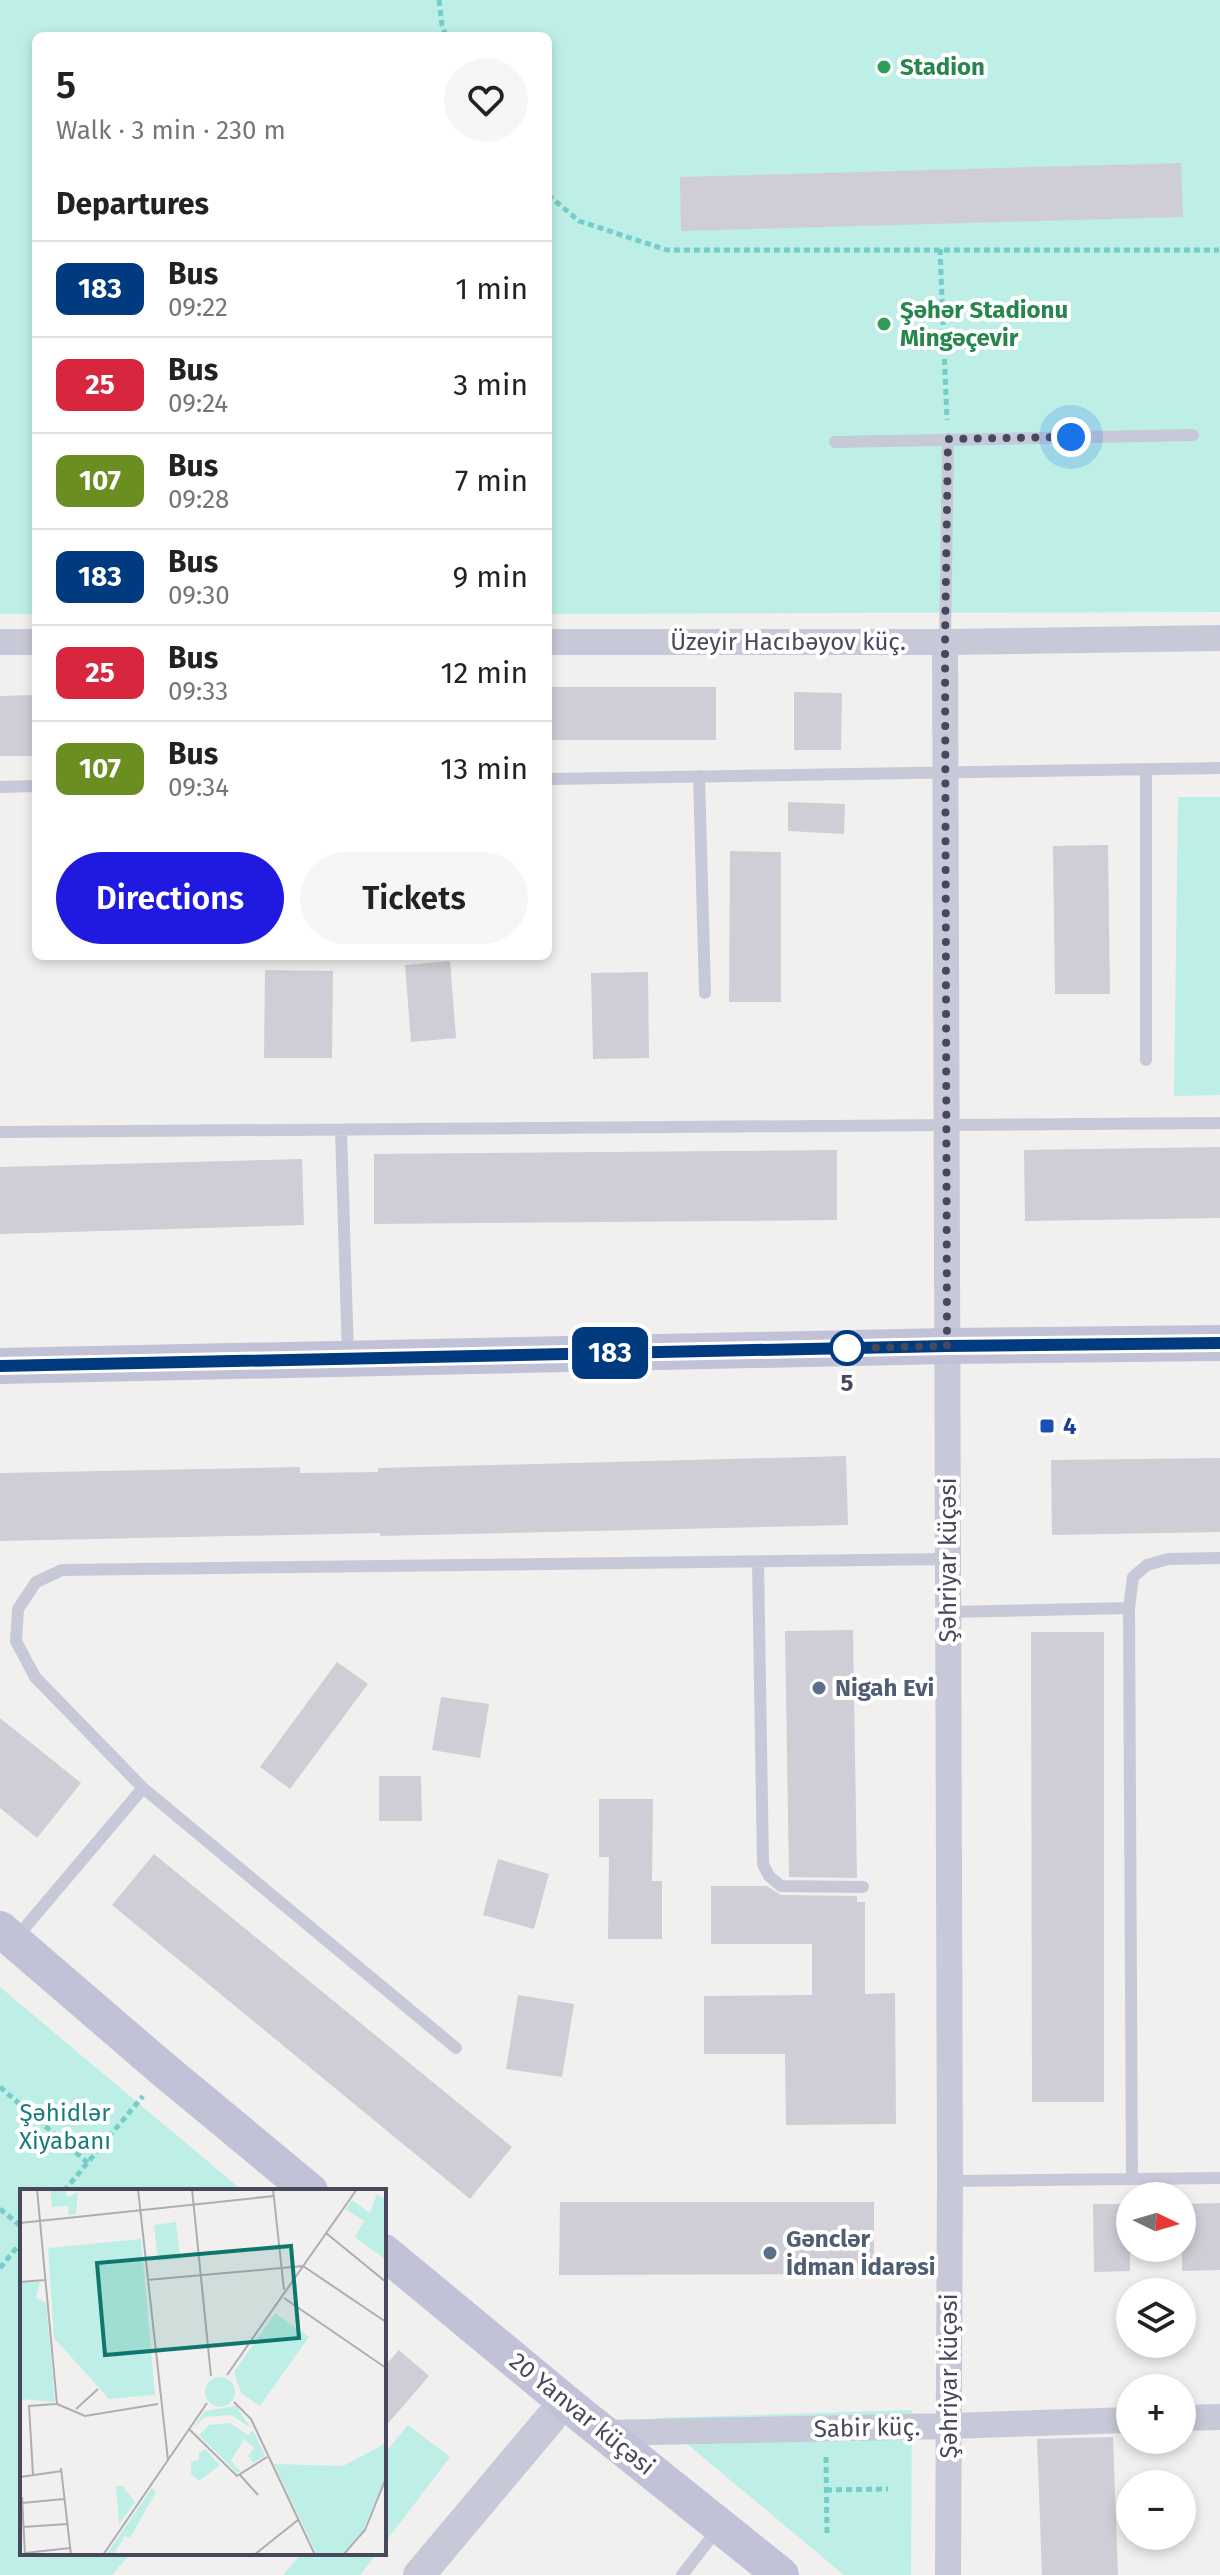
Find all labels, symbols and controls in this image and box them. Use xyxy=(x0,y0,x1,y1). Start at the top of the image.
place label: Stadion xyxy=(900,53,985,81)
button: heart xyxy=(444,58,528,142)
marker: Stadion xyxy=(875,58,893,76)
text: 5 xyxy=(56,62,76,108)
text: Walk · 3 min · 230 m xyxy=(56,115,286,146)
text: Departures xyxy=(56,186,209,222)
text: Bus xyxy=(168,256,218,292)
text: 1 min xyxy=(455,271,528,307)
text: 183 xyxy=(78,272,122,305)
text: 09:22 xyxy=(168,292,228,323)
place label: Şəhər Stadionu Mingəçevir xyxy=(900,296,1068,353)
marker: Şəhər Stadionu Mingəçevir xyxy=(875,315,893,333)
text: Bus xyxy=(168,352,218,388)
text: 3 min xyxy=(453,367,528,403)
text: 25 xyxy=(85,368,115,401)
text: 09:24 xyxy=(168,388,228,419)
your location xyxy=(1051,417,1091,457)
text: Bus xyxy=(168,448,218,484)
text: 7 min xyxy=(455,463,528,499)
text: 107 xyxy=(79,464,121,497)
text: 09:28 xyxy=(168,484,229,515)
text: Bus xyxy=(168,544,218,580)
text: 9 min xyxy=(453,559,528,595)
text: 183 xyxy=(78,560,122,593)
text: 09:30 xyxy=(168,580,230,611)
street label: Üzeyir Hacıbəyov küç. xyxy=(670,628,906,656)
text: Bus xyxy=(168,640,218,676)
text: 12 min xyxy=(440,655,528,691)
text: 25 xyxy=(85,656,115,689)
text: 09:33 xyxy=(168,676,228,707)
text: Bus xyxy=(168,736,218,772)
text: 13 min xyxy=(440,751,528,787)
text: 107 xyxy=(79,752,121,785)
text: 09:34 xyxy=(168,772,229,803)
button: Directions xyxy=(56,852,284,944)
button: Tickets xyxy=(300,852,528,944)
line badge: 183 xyxy=(564,1327,656,1379)
marker: 5 xyxy=(830,1331,864,1365)
text: 183 xyxy=(588,1336,632,1369)
place label: 5 xyxy=(841,1369,854,1397)
place label: 4 xyxy=(1063,1412,1077,1440)
marker: 4 xyxy=(1038,1417,1056,1435)
street label: Şəhriyar küçəsi xyxy=(934,1478,962,1642)
place label: Nigah Evi xyxy=(835,1674,934,1702)
marker: Nigah Evi xyxy=(810,1679,828,1697)
park label: Şəhidlər Xiyabanı xyxy=(19,2099,111,2155)
north arrow xyxy=(1116,2182,1196,2262)
map controls xyxy=(1116,2182,1196,2550)
inset map xyxy=(20,2189,386,2555)
place label: Gənclər İdman İdarəsi xyxy=(786,2225,936,2281)
marker: Gənclər İdman İdarəsi xyxy=(761,2244,779,2262)
button: layers xyxy=(1116,2278,1196,2358)
street label: Şəhriyar küçəsi xyxy=(935,2294,963,2458)
street label: 20 Yanvar küçəsi xyxy=(504,2347,660,2481)
button: + xyxy=(1116,2374,1196,2454)
street label: Sabir küç. xyxy=(814,2413,920,2443)
button: − xyxy=(1116,2470,1196,2550)

